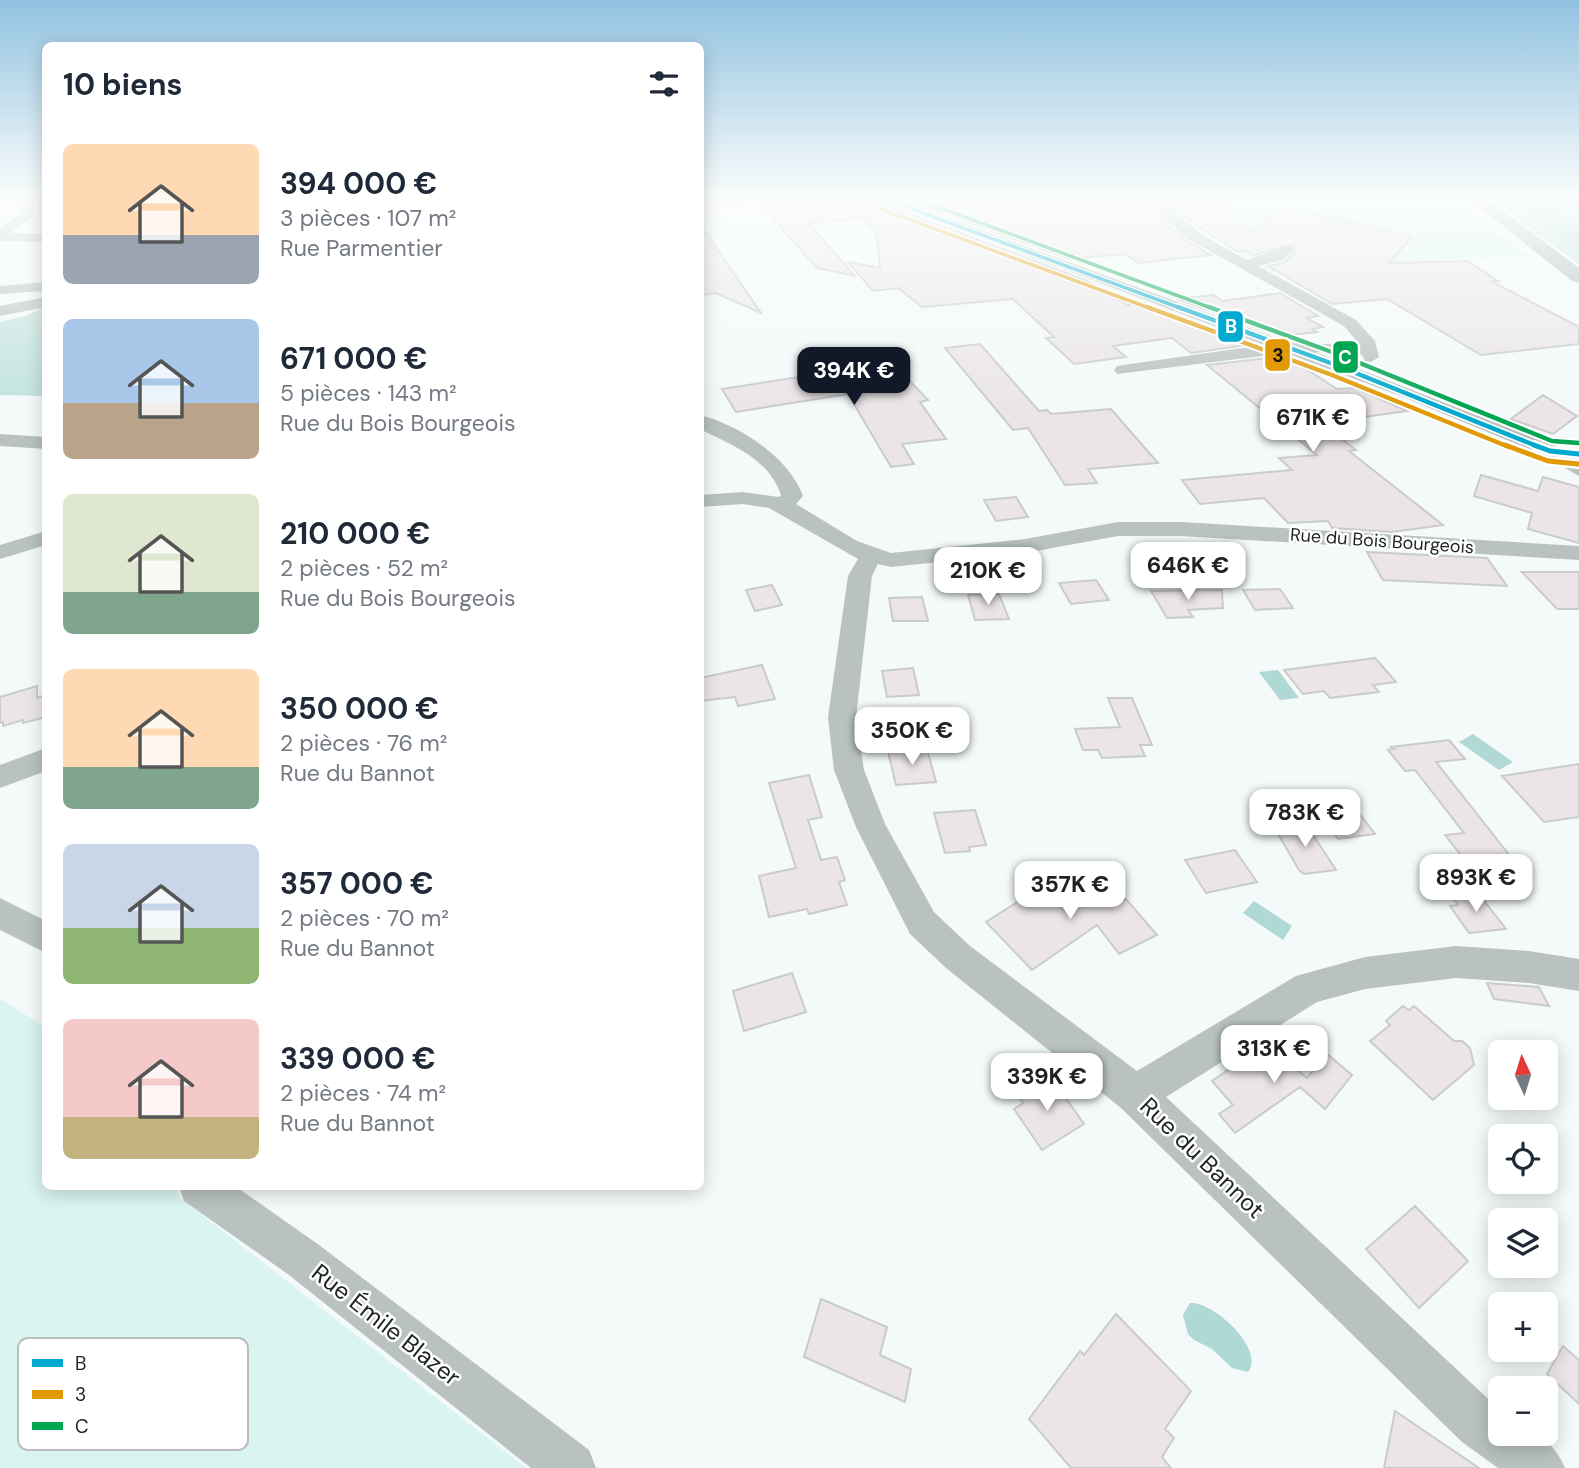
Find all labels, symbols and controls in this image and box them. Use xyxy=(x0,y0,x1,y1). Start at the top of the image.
text: 10 biens xyxy=(63,65,183,104)
icon: filters xyxy=(645,65,683,103)
text: 394 000 € xyxy=(280,164,437,203)
icon: home xyxy=(119,172,203,256)
text: 3 pièces · 107 m² xyxy=(280,203,456,233)
text: Rue Parmentier xyxy=(280,233,443,263)
line badge: B xyxy=(1217,310,1244,343)
text: B xyxy=(1225,314,1237,339)
line badge: 3 xyxy=(1264,338,1291,372)
text: 671 000 € xyxy=(280,339,427,378)
line badge: C xyxy=(1332,340,1359,374)
text: 3 xyxy=(1272,343,1284,368)
text: C xyxy=(1338,345,1352,370)
icon: home xyxy=(119,347,203,431)
pin: 394K € xyxy=(797,348,911,407)
text: 394K € xyxy=(813,355,895,385)
text: 5 pièces · 143 m² xyxy=(280,378,457,408)
pin: 671K € xyxy=(1256,394,1370,454)
text: 671K € xyxy=(1276,402,1350,432)
text: Rue du Bois Bourgeois xyxy=(280,408,516,438)
text: 210 000 € xyxy=(280,514,431,553)
icon: home xyxy=(119,522,203,606)
street label: Rue du Bois Bourgeois xyxy=(1289,523,1475,559)
pin: 646K € xyxy=(1131,542,1245,602)
pin: 210K € xyxy=(931,548,1045,607)
text: 646K € xyxy=(1147,550,1229,580)
text: 2 pièces · 52 m² xyxy=(280,553,448,583)
text: 210K € xyxy=(950,555,1026,585)
text: Rue du Bois Bourgeois xyxy=(280,583,516,613)
text: 350 000 € xyxy=(280,689,439,728)
icon: home xyxy=(119,697,203,781)
pin: 350K € xyxy=(855,708,969,767)
text: 350K € xyxy=(871,715,953,745)
text: 2 pièces · 76 m² xyxy=(280,728,447,758)
text: Rue du Bannot xyxy=(280,758,435,788)
pin: 783K € xyxy=(1248,790,1362,849)
text: 783K € xyxy=(1265,797,1345,827)
pin: 893K € xyxy=(1419,855,1533,914)
pin: 357K € xyxy=(1013,862,1127,921)
text: 893K € xyxy=(1436,862,1516,892)
text: 357 000 € xyxy=(280,864,434,903)
text: 357K € xyxy=(1031,869,1109,899)
icon: home xyxy=(119,872,203,956)
text: 2 pièces · 70 m² xyxy=(280,903,449,933)
text: Rue du Bannot xyxy=(280,933,435,963)
pin: 313K € xyxy=(1217,1026,1331,1085)
text: 313K € xyxy=(1237,1033,1311,1063)
text: 339 000 € xyxy=(280,1039,436,1078)
north arrow xyxy=(1488,1040,1558,1110)
map controls xyxy=(1488,1040,1558,1446)
icon: home xyxy=(119,1047,203,1131)
pin: 339K € xyxy=(990,1054,1104,1113)
text: 339K € xyxy=(1007,1061,1087,1091)
text: 2 pièces · 74 m² xyxy=(280,1078,446,1108)
street label: Rue du Bannot xyxy=(1134,1090,1271,1225)
text: Rue du Bannot xyxy=(280,1108,435,1138)
button: locate xyxy=(1488,1124,1558,1194)
button: layers xyxy=(1488,1208,1558,1278)
street label: Rue Émile Blazer xyxy=(306,1257,467,1392)
button: + xyxy=(1488,1292,1558,1362)
legend xyxy=(18,1338,248,1450)
text: B xyxy=(75,1351,86,1376)
button: − xyxy=(1488,1376,1558,1446)
text: 3 xyxy=(75,1382,86,1407)
text: C xyxy=(75,1414,89,1439)

